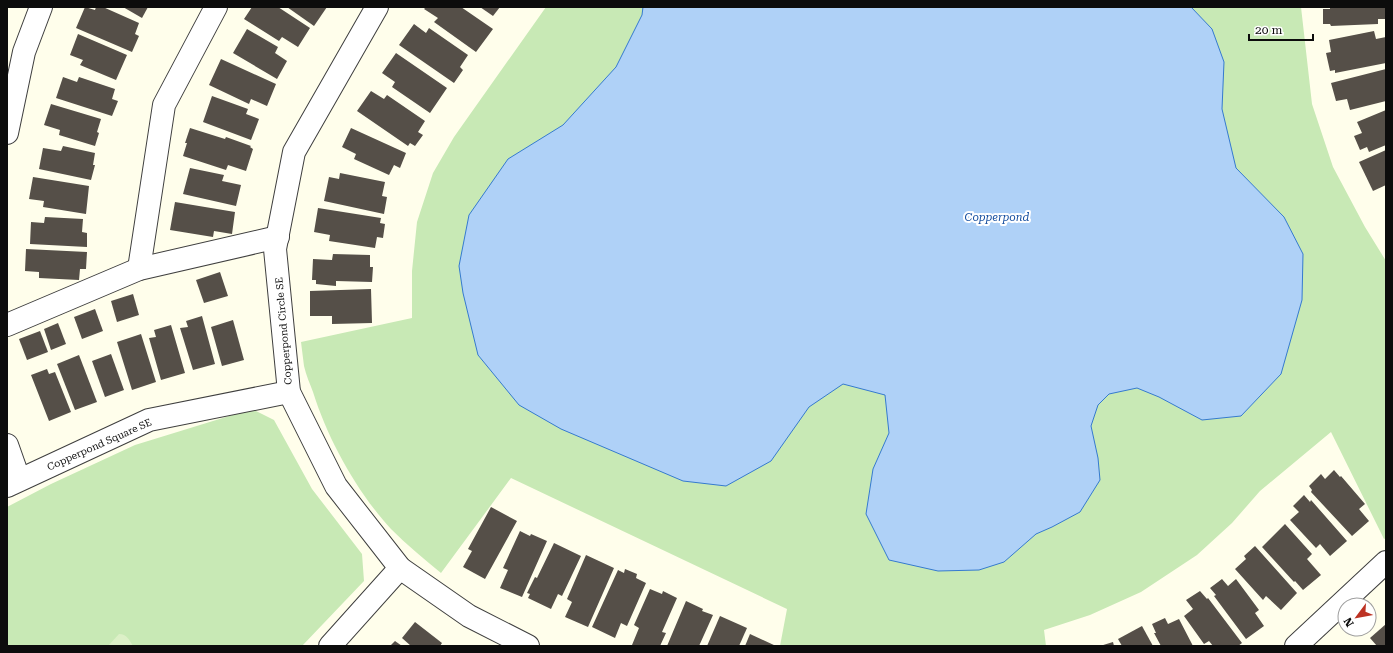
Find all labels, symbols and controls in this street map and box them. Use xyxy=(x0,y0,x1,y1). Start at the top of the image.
scale bar xyxy=(1249,16,1313,42)
text: 20 m xyxy=(1255,23,1282,37)
water label: Copperpond xyxy=(965,211,1030,224)
street label: Copperpond Circle SE xyxy=(273,277,294,385)
street label: Copperpond Square SE xyxy=(45,416,153,473)
north arrow xyxy=(1337,597,1377,637)
text: N xyxy=(1341,615,1357,629)

